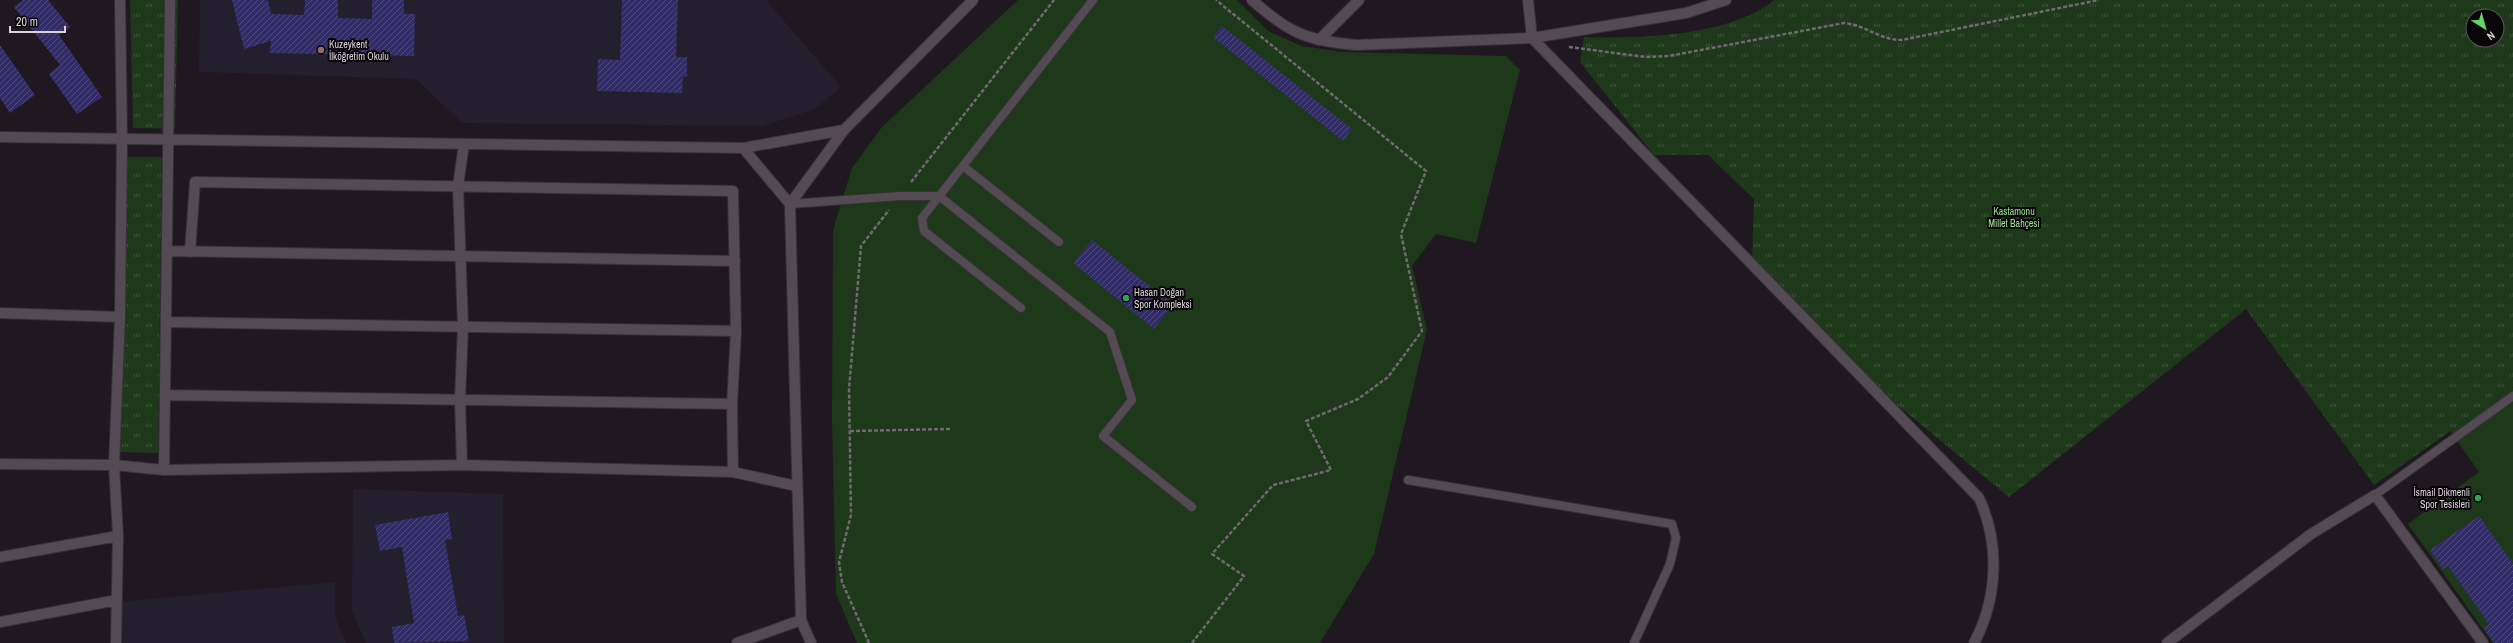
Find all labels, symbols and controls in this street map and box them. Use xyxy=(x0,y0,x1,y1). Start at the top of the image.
scale bar xyxy=(10,8,65,34)
north arrow xyxy=(2465,8,2505,48)
text: 20 m xyxy=(16,14,38,30)
text: N xyxy=(2484,28,2498,44)
place label: Kuzeykent İlköğretim Okulu xyxy=(329,38,389,63)
marker: Kuzeykent İlköğretim Okulu xyxy=(316,45,326,55)
park label: Kastamonu Millet Bahçesi xyxy=(1988,205,2040,230)
place label: Hasan Doğan Spor Kompleksi xyxy=(1134,286,1192,311)
marker: Hasan Doğan Spor Kompleksi xyxy=(1121,293,1131,303)
place label: İsmail Dikmenli Spor Tesisleri xyxy=(2414,486,2470,511)
marker: İsmail Dikmenli Spor Tesisleri xyxy=(2473,493,2483,503)

